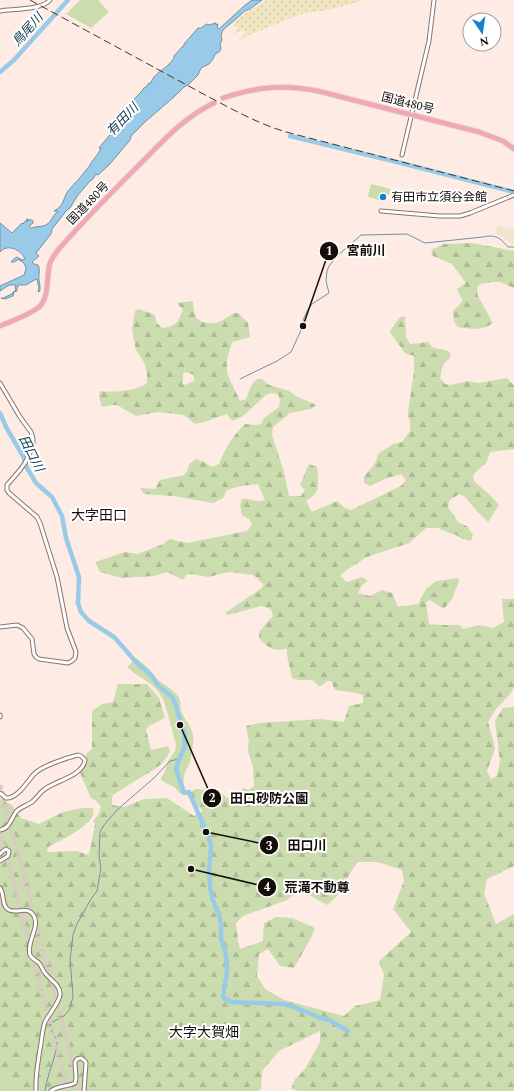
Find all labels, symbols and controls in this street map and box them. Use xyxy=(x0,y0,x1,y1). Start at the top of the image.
water label: 鳥尾川 xyxy=(7,7,50,51)
north arrow xyxy=(462,12,502,52)
text: N xyxy=(478,32,490,51)
street label: 国道480号 xyxy=(379,88,436,119)
water label: 有田川 xyxy=(102,97,145,141)
street label: 国道480号 xyxy=(63,177,114,229)
place label: 有田市立須谷会館 xyxy=(391,188,487,207)
marker: 有田市立須谷会館 xyxy=(378,192,388,202)
callout: 宮前川 xyxy=(319,238,394,263)
text: 宮前川 xyxy=(346,241,386,261)
text: 1 xyxy=(326,242,332,261)
water label: 田口川 xyxy=(13,432,50,477)
district label: 大字田口 xyxy=(71,505,127,526)
callout: 田口砂防公園 xyxy=(202,786,316,811)
text: 2 xyxy=(209,789,216,808)
text: 田口砂防公園 xyxy=(230,789,308,809)
callout: 田口川 xyxy=(259,833,334,858)
text: 田口川 xyxy=(287,836,327,856)
text: 3 xyxy=(266,837,273,856)
callout: 荒滝不動尊 xyxy=(257,875,358,900)
text: 4 xyxy=(264,878,271,897)
text: 荒滝不動尊 xyxy=(284,878,350,898)
district label: 大字大賀畑 xyxy=(169,1022,239,1043)

